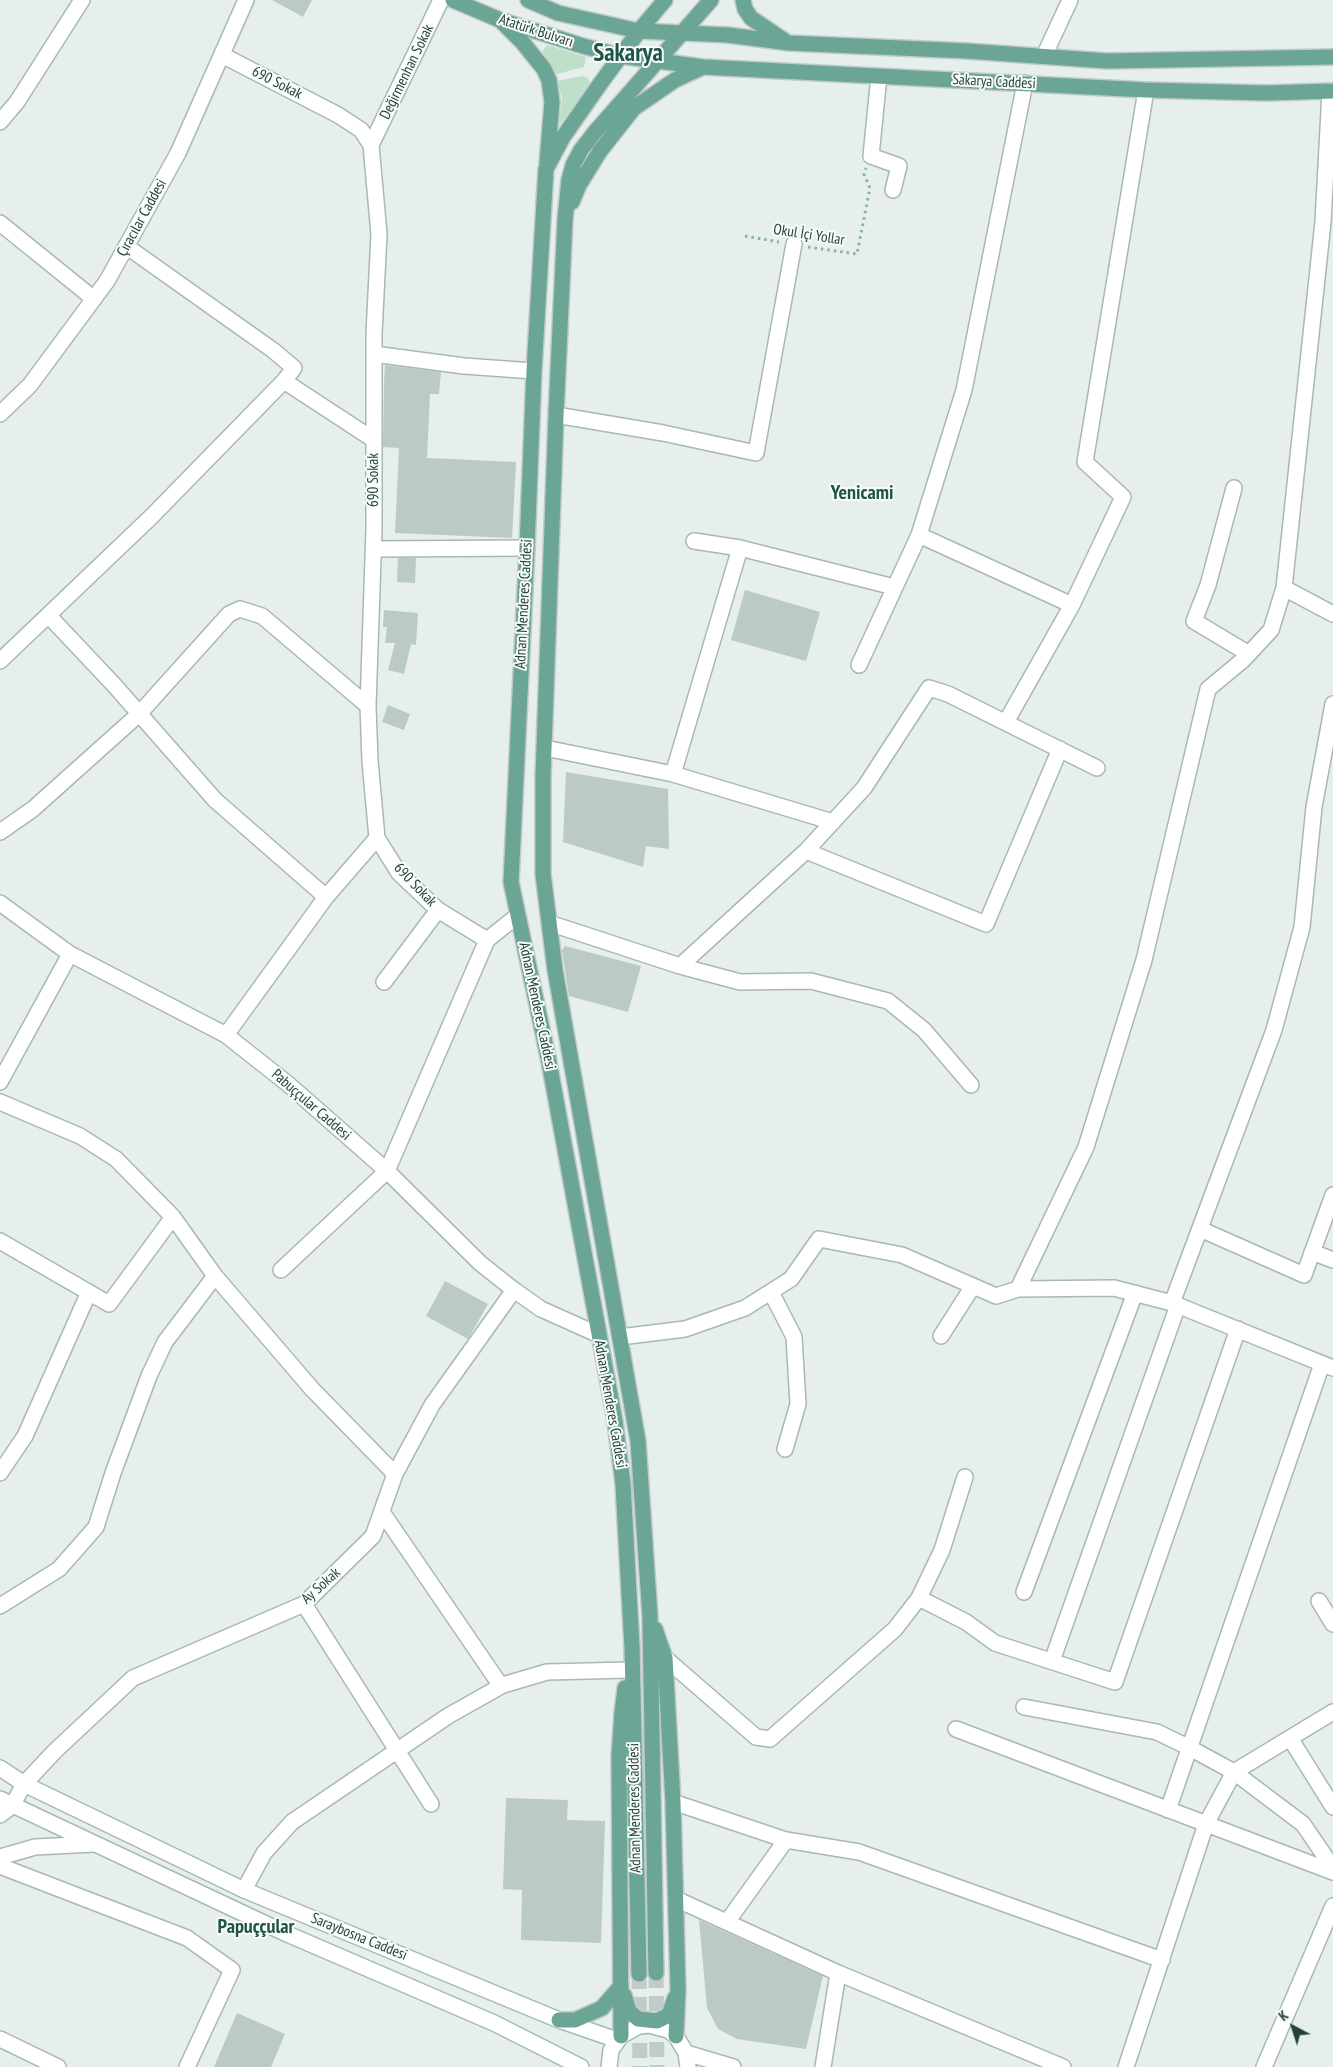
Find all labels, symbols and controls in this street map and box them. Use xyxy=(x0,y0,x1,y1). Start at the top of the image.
street label: Atatürk Bulvarı xyxy=(497,11,575,51)
street label: Değirmenhan Sokak xyxy=(376,22,438,122)
district label: Sakarya xyxy=(593,39,663,69)
street label: 690 Sokak xyxy=(249,63,305,103)
street label: Sakarya Caddesi xyxy=(952,71,1036,93)
street label: Çıracılar Caddesi xyxy=(113,176,171,260)
street label: Okul İçi Yollar xyxy=(772,220,846,250)
street label: 690 Sokak xyxy=(365,453,383,507)
district label: Yenicami xyxy=(830,481,894,505)
street label: Adnan Menderes Caddesi xyxy=(512,539,536,669)
street label: 690 Sokak xyxy=(390,859,440,911)
street label: Adnan Menderes Caddesi xyxy=(515,941,559,1071)
street label: Pabuççular Caddesi xyxy=(268,1066,354,1144)
street label: Adnan Menderes Caddesi xyxy=(590,1339,630,1469)
street label: Ay Sokak xyxy=(298,1564,344,1608)
street label: Adnan Menderes Caddesi xyxy=(625,1743,645,1873)
street label: Saraybosna Caddesi xyxy=(308,1910,410,1964)
district label: Papuççular xyxy=(218,1915,294,1939)
north arrow xyxy=(1268,2002,1318,2052)
text: K xyxy=(1275,2006,1292,2025)

